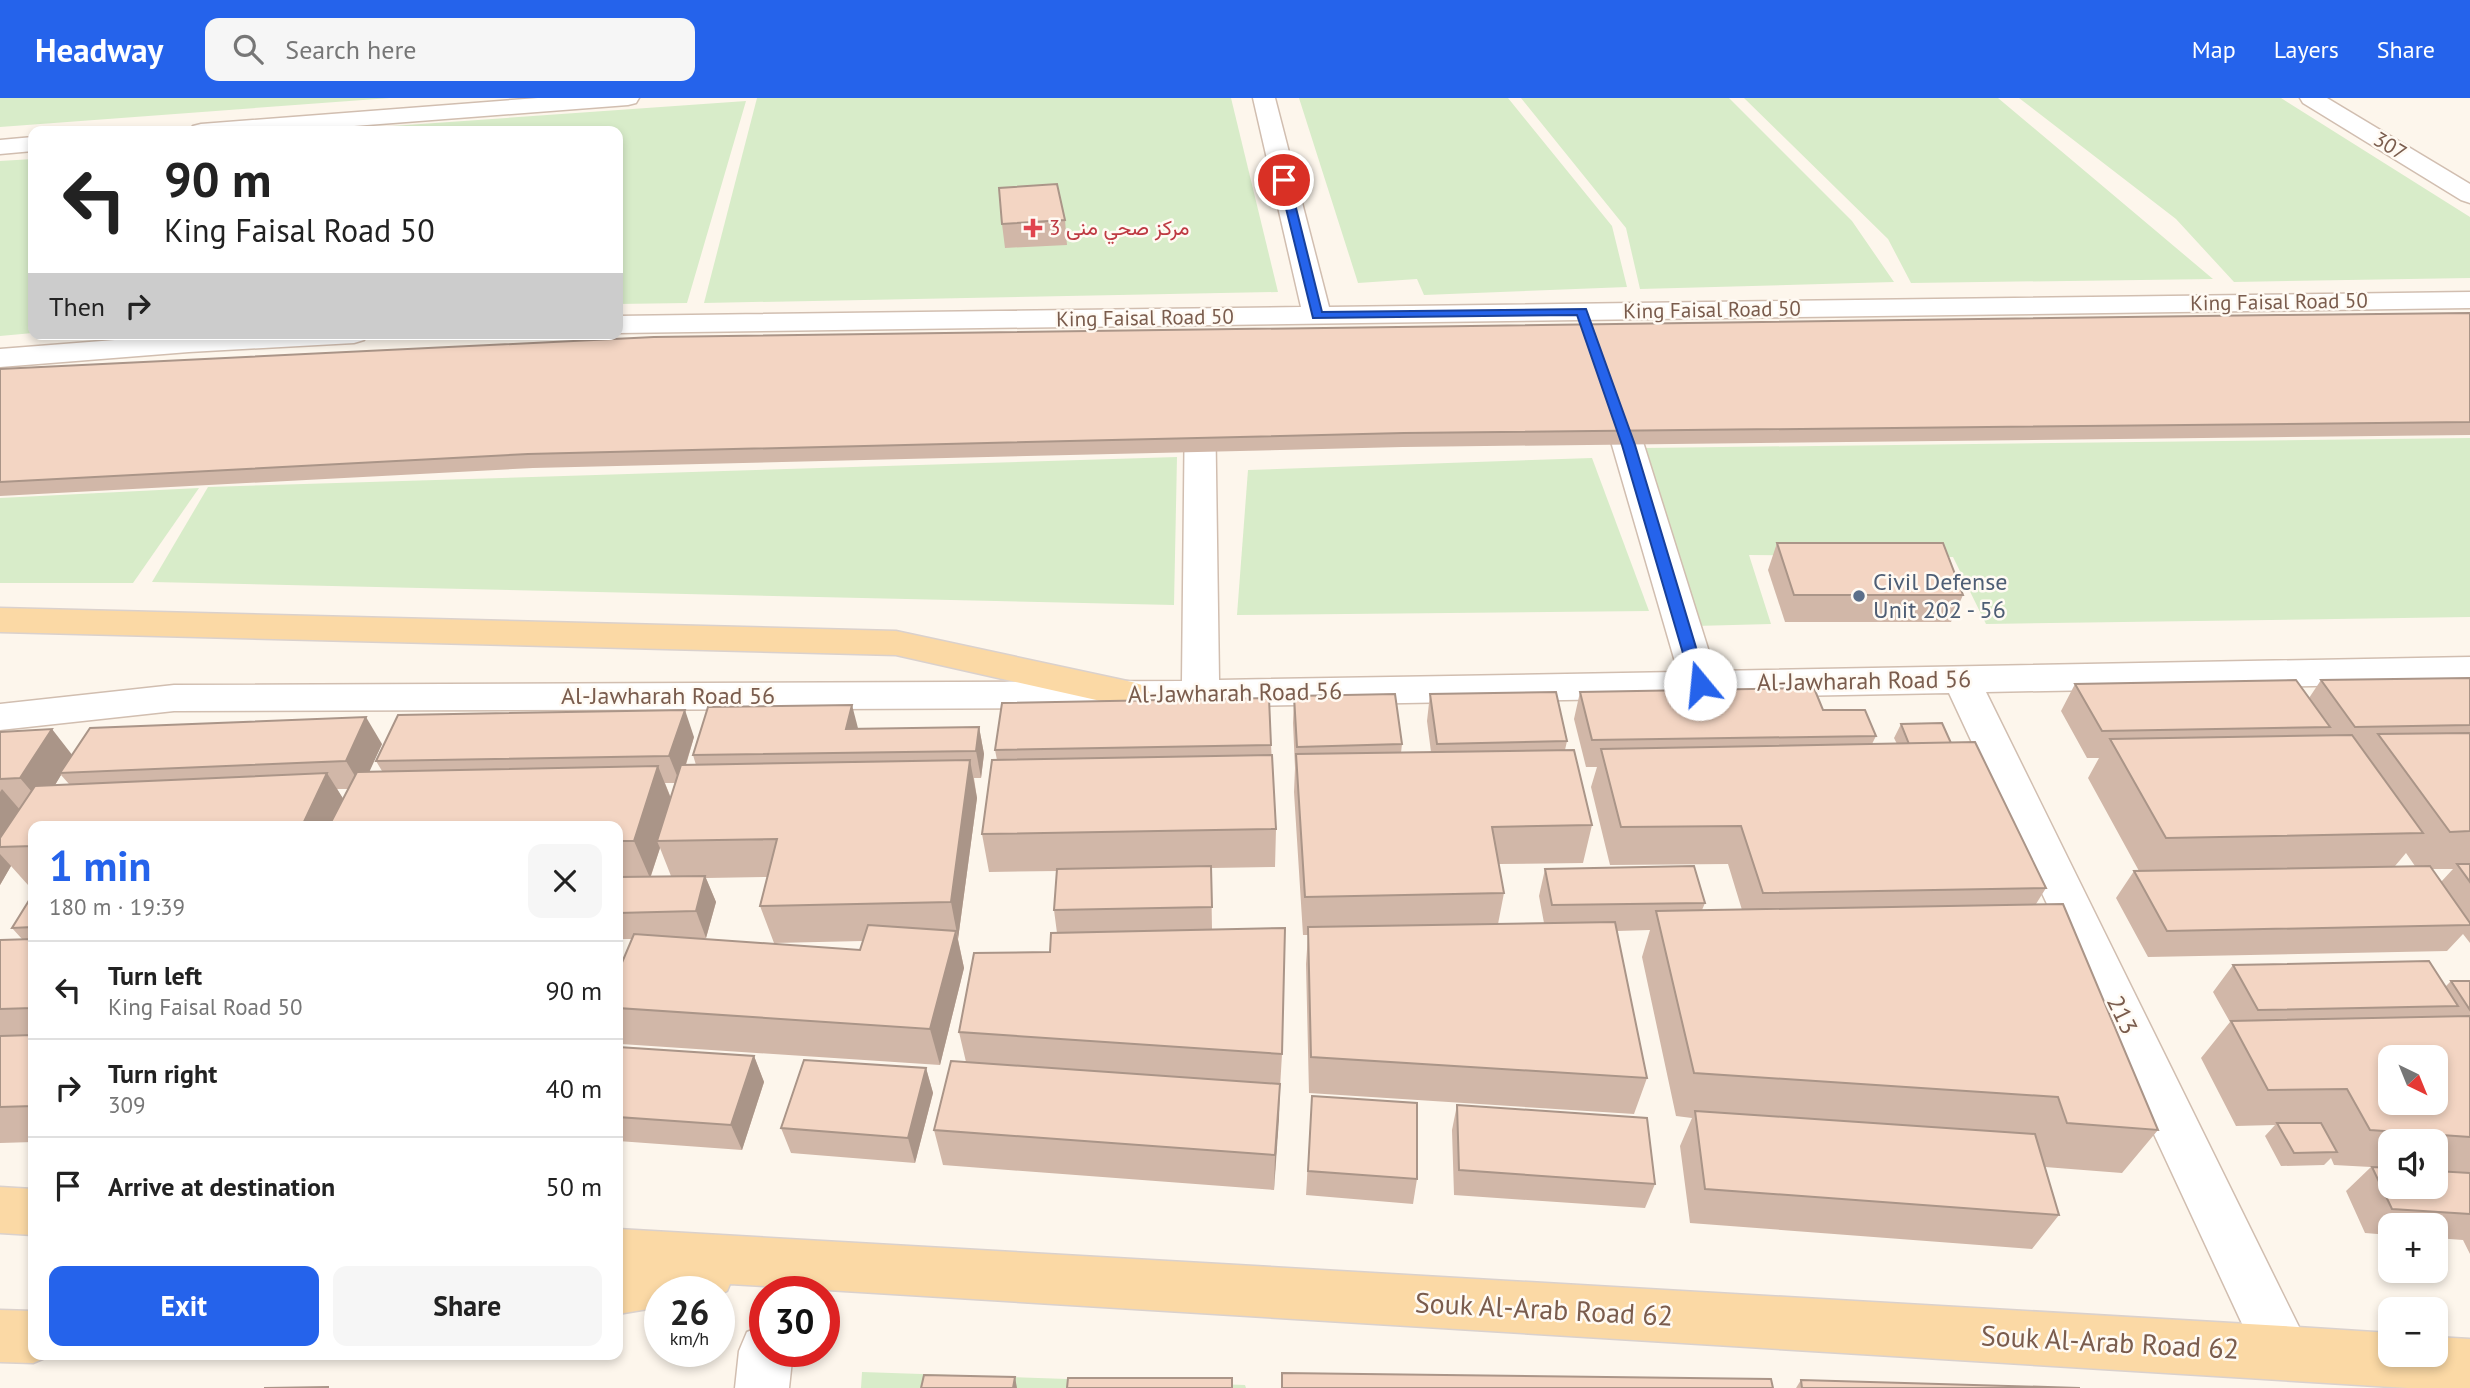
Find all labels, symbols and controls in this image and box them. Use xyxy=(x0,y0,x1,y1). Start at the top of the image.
search box xyxy=(205,18,695,81)
text: Headway xyxy=(35,28,163,71)
icon: search xyxy=(229,30,267,68)
text: Search here xyxy=(285,33,416,66)
text: Map xyxy=(2192,34,2236,65)
text: Layers xyxy=(2274,34,2339,65)
text: Share xyxy=(2377,34,2435,65)
street label: 307 xyxy=(2369,125,2412,166)
text: 90 m xyxy=(164,147,271,211)
pin xyxy=(1254,150,1314,210)
icon: left xyxy=(49,154,140,245)
icon: arrive xyxy=(1265,161,1303,199)
text: King Faisal Road 50 xyxy=(164,209,435,251)
place label: مركز صحي منى 3 xyxy=(1049,214,1189,245)
marker: مركز صحي منى 3 xyxy=(1023,218,1043,238)
street label: King Faisal Road 50 xyxy=(2190,286,2368,317)
icon: right xyxy=(119,287,157,325)
text: Then xyxy=(49,290,105,323)
street label: King Faisal Road 50 xyxy=(1623,294,1801,325)
street label: King Faisal Road 50 xyxy=(1056,302,1234,333)
place label: Civil Defense Unit 202 - 56 xyxy=(1873,566,2007,625)
marker: Civil Defense Unit 202 - 56 xyxy=(1851,588,1867,604)
position arrow xyxy=(1663,647,1737,721)
street label: Al-Jawharah Road 56 xyxy=(1757,663,1971,698)
street label: Al-Jawharah Road 56 xyxy=(1128,675,1342,710)
street label: Al-Jawharah Road 56 xyxy=(561,680,775,711)
text: 1 min xyxy=(49,838,151,893)
button: close xyxy=(528,844,602,918)
text: 180 m · 19:39 xyxy=(49,892,185,921)
text: Turn left xyxy=(108,959,202,992)
icon: left xyxy=(49,971,87,1009)
text: 90 m xyxy=(546,974,602,1007)
street label: 213 xyxy=(2100,990,2145,1039)
text: King Faisal Road 50 xyxy=(108,992,303,1021)
north arrow xyxy=(2378,1045,2448,1115)
map controls xyxy=(2378,1045,2448,1367)
text: Turn right xyxy=(108,1057,217,1090)
icon: right xyxy=(49,1069,87,1107)
text: 40 m xyxy=(546,1072,602,1105)
text: 309 xyxy=(108,1090,146,1119)
button: sound xyxy=(2378,1129,2448,1199)
icon: arrive xyxy=(49,1167,87,1205)
text: Arrive at destination xyxy=(108,1170,335,1203)
text: 50 m xyxy=(546,1170,602,1203)
button: + xyxy=(2378,1213,2448,1283)
button: Exit xyxy=(49,1266,319,1346)
button: Share xyxy=(333,1266,602,1346)
speed limit sign: 30 xyxy=(749,1276,840,1367)
street label: Souk Al-Arab Road 62 xyxy=(1414,1283,1674,1334)
text: 26 xyxy=(670,1289,709,1335)
button: − xyxy=(2378,1297,2448,1367)
street label: Souk Al-Arab Road 62 xyxy=(1980,1316,2240,1367)
text: km/h xyxy=(670,1327,709,1350)

